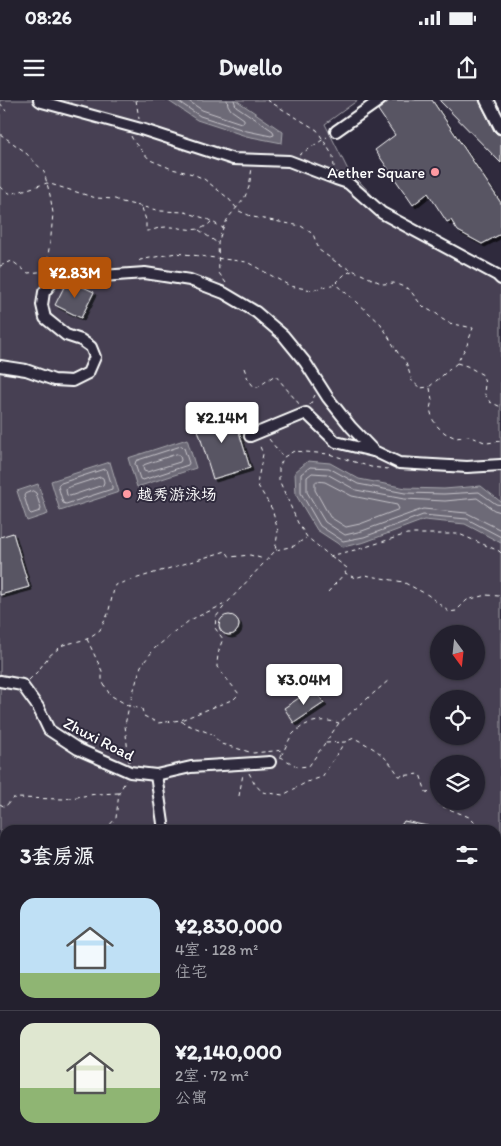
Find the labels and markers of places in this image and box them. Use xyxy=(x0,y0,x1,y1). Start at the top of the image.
place label: Aether Square xyxy=(327,163,425,182)
marker: Aether Square xyxy=(429,166,441,178)
pin: ¥2.83M xyxy=(34,256,116,299)
pin: ¥2.14M xyxy=(181,402,263,444)
place label: 越秀游泳场 xyxy=(137,485,217,504)
marker: 越秀游泳场 xyxy=(121,488,133,500)
pin: ¥3.04M xyxy=(263,664,345,706)

